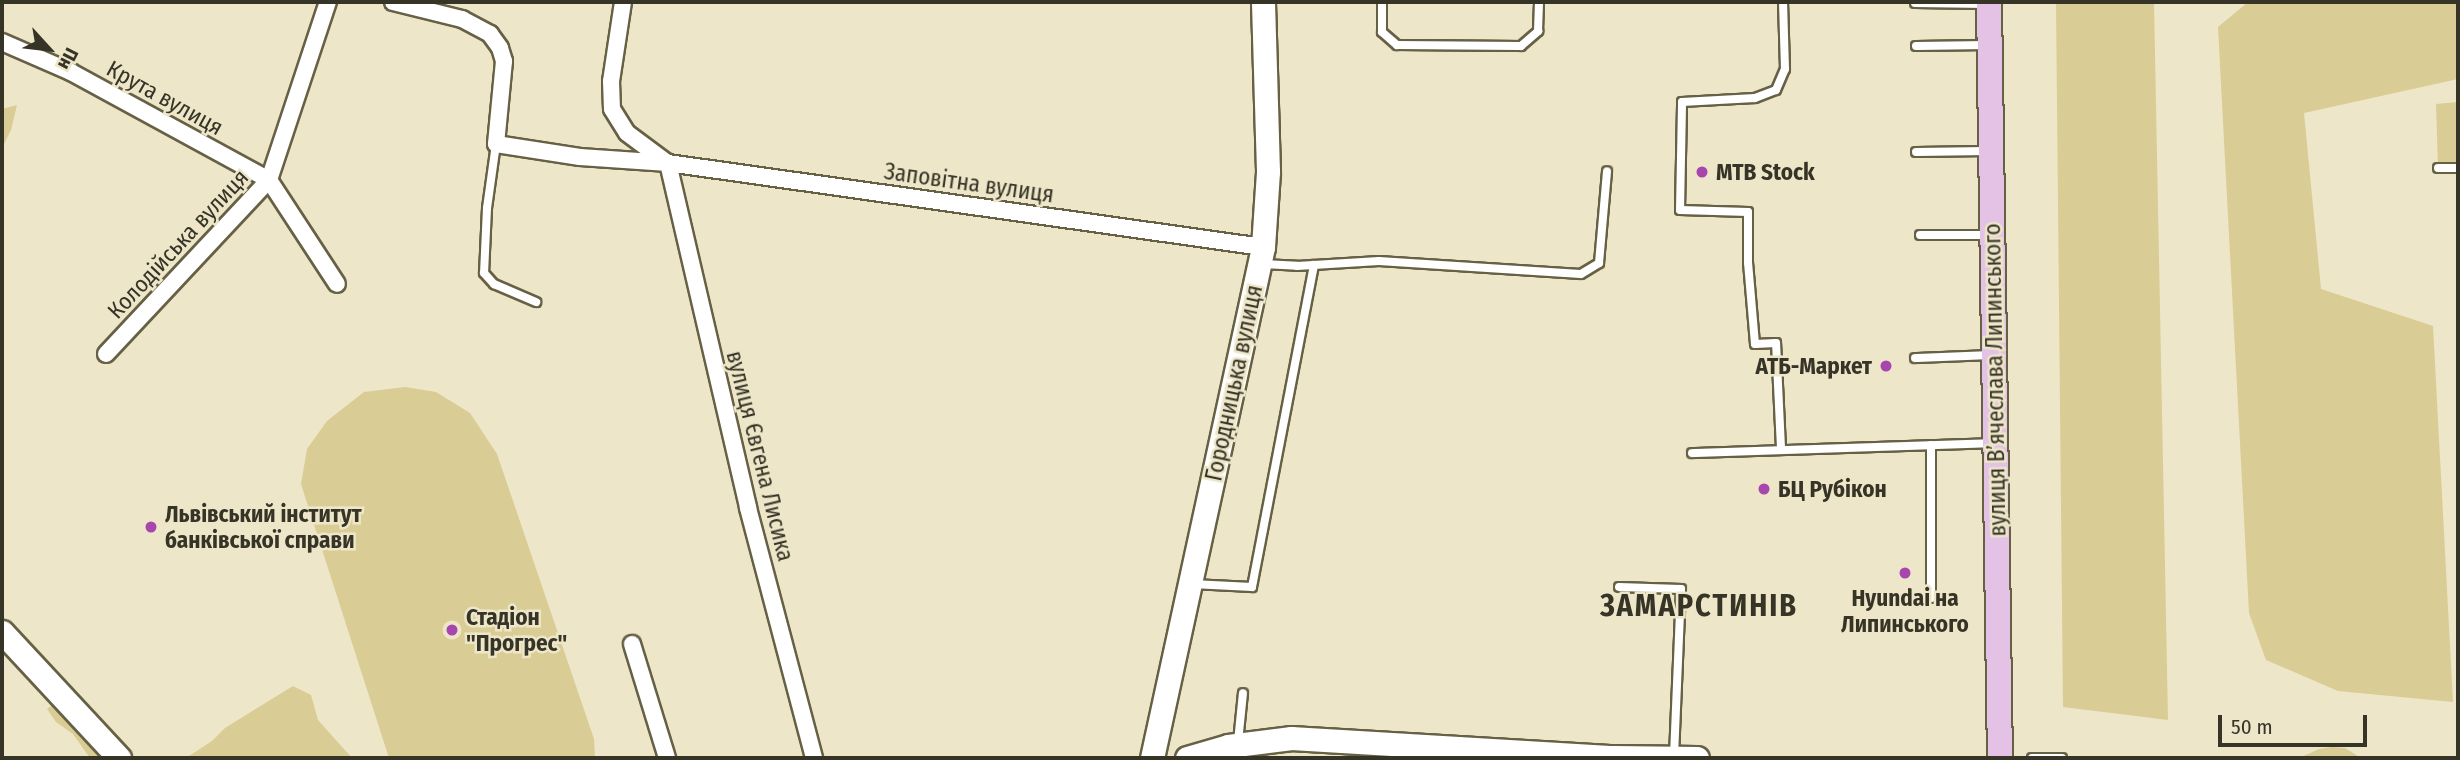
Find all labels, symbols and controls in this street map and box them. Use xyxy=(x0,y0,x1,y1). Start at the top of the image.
north arrow xyxy=(14,14,84,84)
text: Пн xyxy=(53,44,83,74)
street label: Крута вулиця xyxy=(102,55,228,141)
street label: Заповітна вулиця xyxy=(882,157,1056,209)
place label: MTB Stock xyxy=(1716,158,1815,186)
street label: Колодійська вулиця xyxy=(102,164,254,324)
marker: MTB Stock xyxy=(1694,164,1710,180)
street label: вулиця Вʼячеслава Липинського xyxy=(1978,223,2012,537)
street label: Городницька вулиця xyxy=(1200,283,1268,483)
street label: вулиця Євгена Лисика xyxy=(721,348,799,564)
place label: АТБ-Маркет xyxy=(1756,352,1872,380)
marker: АТБ-Маркет xyxy=(1878,358,1894,374)
place label: БЦ Рубікон xyxy=(1778,475,1887,503)
marker: БЦ Рубікон xyxy=(1756,481,1772,497)
place label: Львівський інститут банківської справи xyxy=(165,500,362,554)
marker: Львівський інститут банківської справи xyxy=(143,519,159,535)
marker: Hyundai на Липинського xyxy=(1897,565,1913,581)
place label: Hyundai на Липинського xyxy=(1841,584,1969,638)
district label: ЗАМАРСТИНІВ xyxy=(1601,588,1797,624)
place label: Стадіон "Прогрес" xyxy=(466,603,567,657)
marker: Стадіон "Прогрес" xyxy=(444,622,460,638)
scale bar xyxy=(2222,700,2371,744)
text: 50 m xyxy=(2231,714,2273,740)

